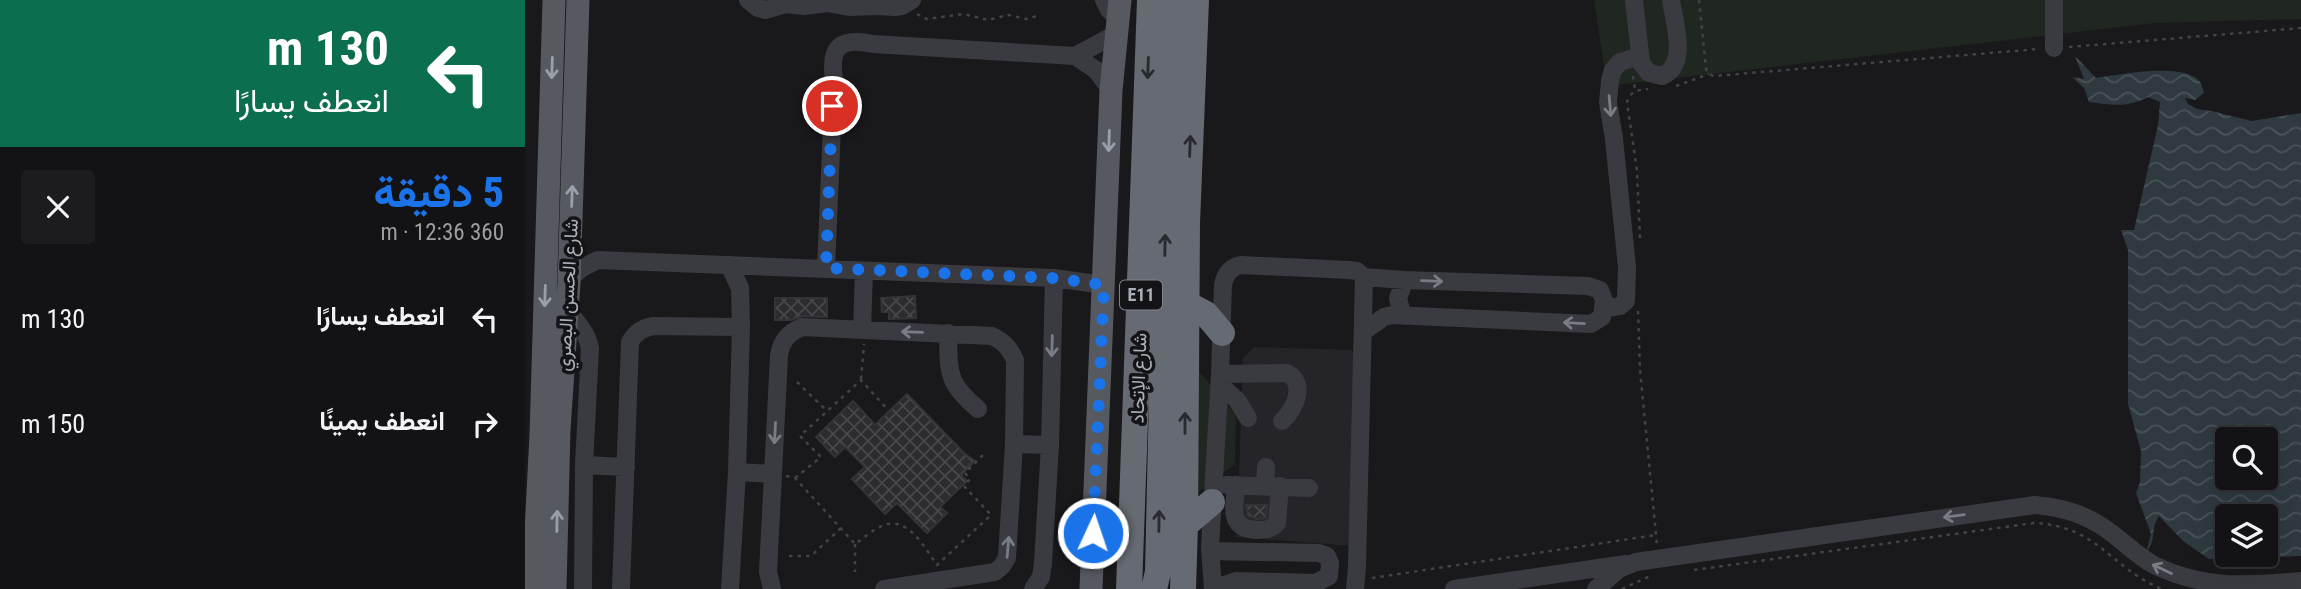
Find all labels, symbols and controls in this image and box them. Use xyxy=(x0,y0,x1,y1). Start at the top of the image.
text: 130 m xyxy=(267,20,389,77)
icon: left xyxy=(413,28,504,119)
one-way arrow xyxy=(545,56,558,79)
one-way arrow xyxy=(1141,56,1155,79)
pin xyxy=(802,76,862,136)
text: انعطف يسارًا xyxy=(234,82,389,120)
icon: arrive xyxy=(813,87,851,125)
one-way arrow xyxy=(1604,94,1617,117)
one-way arrow xyxy=(1103,130,1116,153)
one-way arrow xyxy=(1183,135,1196,158)
text: 5 دقيقة xyxy=(373,168,504,217)
button: close xyxy=(21,170,95,244)
one-way arrow xyxy=(565,184,579,207)
street label: شارع الحسن البصري xyxy=(552,218,587,372)
text: 360 m · 12:36 xyxy=(380,219,504,246)
one-way arrow xyxy=(1158,234,1172,257)
one-way arrow xyxy=(1421,274,1444,287)
road number: E11 xyxy=(1120,281,1162,310)
one-way arrow xyxy=(538,284,551,307)
icon: left xyxy=(466,300,504,338)
text: انعطف يسارًا xyxy=(316,301,445,331)
text: 130 m xyxy=(21,304,85,334)
one-way arrow xyxy=(1563,316,1585,329)
one-way arrow xyxy=(901,325,924,338)
street label: شارع الإتحاد xyxy=(1125,332,1153,424)
one-way arrow xyxy=(1046,334,1059,357)
icon: right xyxy=(466,405,504,443)
text: انعطف يمينًا xyxy=(319,406,445,436)
text: 150 m xyxy=(21,409,85,439)
one-way arrow xyxy=(1178,412,1192,435)
one-way arrow xyxy=(768,422,781,444)
map controls xyxy=(2215,427,2278,567)
button: search xyxy=(2215,427,2278,490)
position arrow xyxy=(1056,496,1130,570)
button: layers xyxy=(2215,504,2278,567)
one-way arrow xyxy=(550,510,563,533)
one-way arrow xyxy=(1153,510,1166,533)
one-way arrow xyxy=(1943,510,1965,523)
one-way arrow xyxy=(1002,536,1015,559)
one-way arrow xyxy=(2152,561,2173,575)

